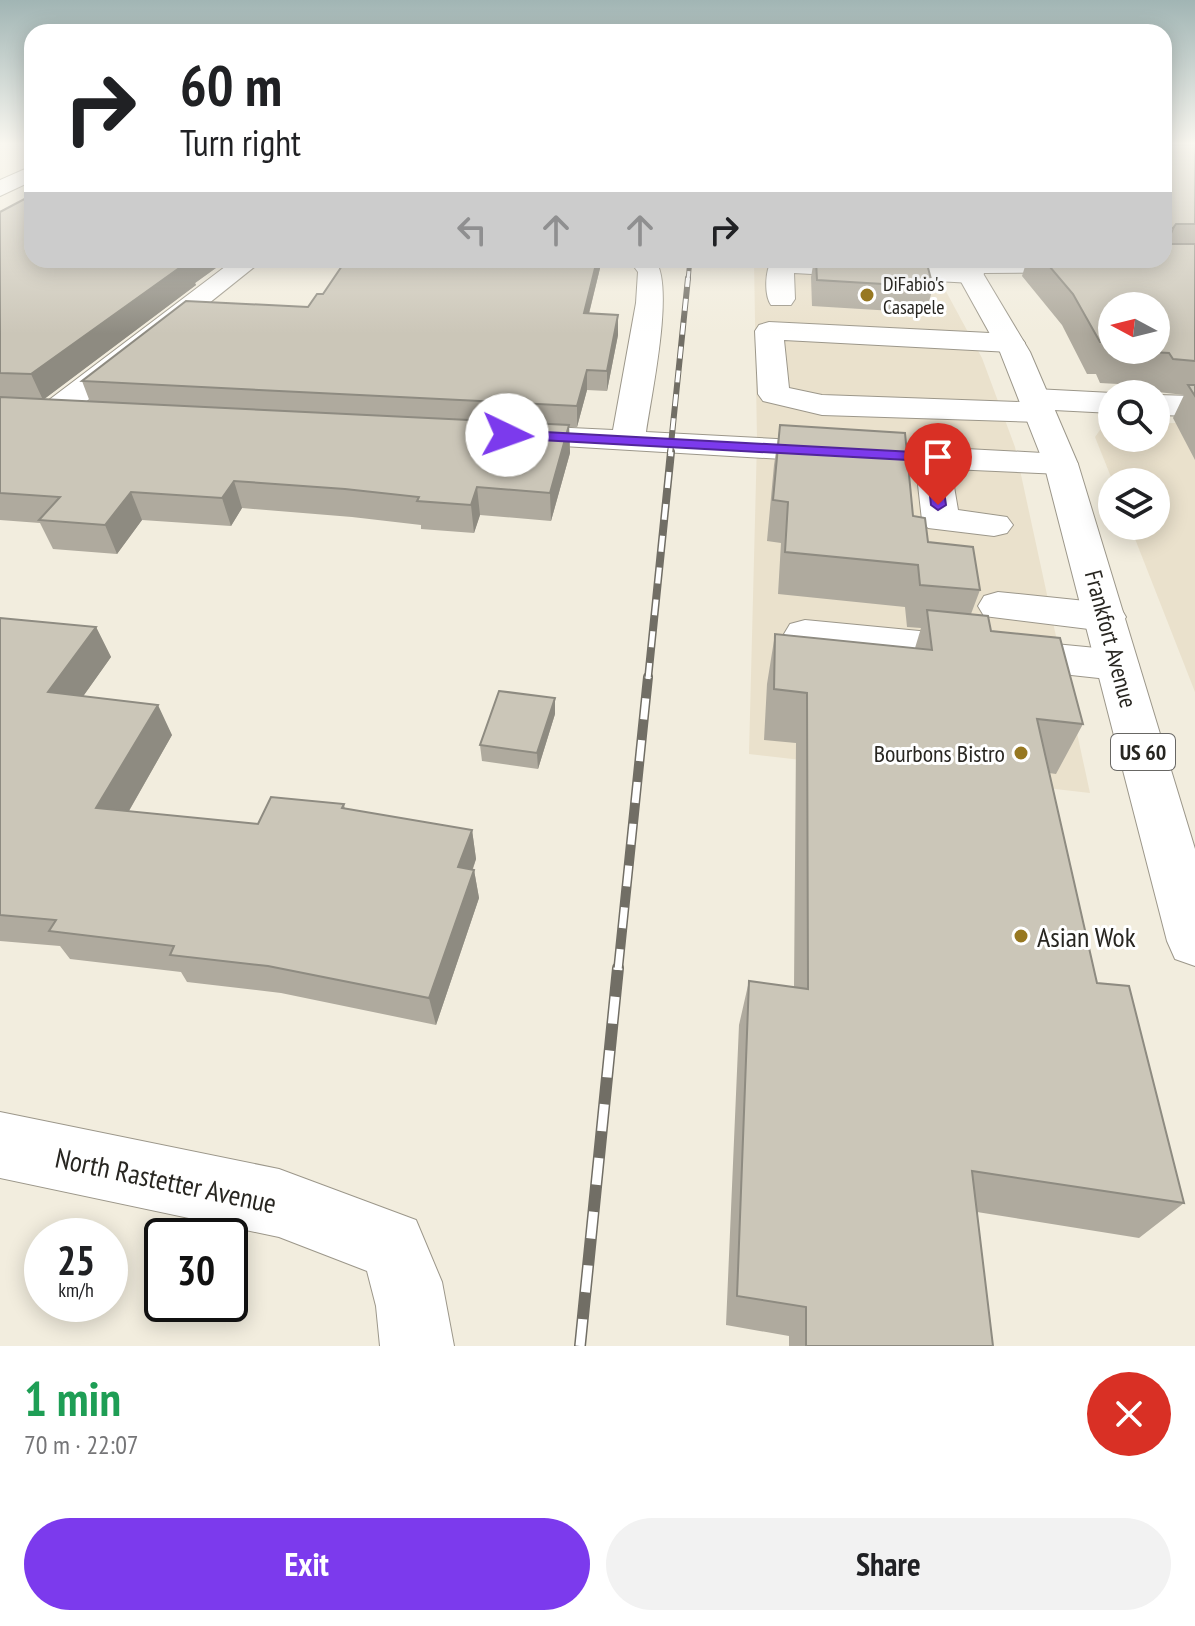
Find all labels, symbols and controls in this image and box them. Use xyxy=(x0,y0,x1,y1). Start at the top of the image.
text: 60 m xyxy=(180,49,282,121)
icon: right xyxy=(48,56,152,160)
text: Turn right xyxy=(180,119,301,166)
icon: left xyxy=(450,208,494,252)
icon: ahead xyxy=(534,208,578,252)
icon: ahead xyxy=(618,208,662,252)
icon: right xyxy=(702,208,746,252)
place label: DiFabio's Casapele xyxy=(883,271,945,320)
marker: DiFabio's Casapele xyxy=(858,286,876,304)
north arrow xyxy=(1098,292,1170,364)
map controls xyxy=(1098,292,1170,540)
button: search xyxy=(1098,380,1170,452)
position arrow xyxy=(465,393,549,477)
pin xyxy=(904,423,972,505)
icon: arrive xyxy=(916,435,960,479)
button: layers xyxy=(1098,468,1170,540)
street label: Frankfort Avenue xyxy=(1078,567,1144,711)
road number: US 60 xyxy=(1111,734,1175,770)
place label: Bourbons Bistro xyxy=(874,738,1005,769)
marker: Bourbons Bistro xyxy=(1012,744,1030,762)
place label: Asian Wok xyxy=(1037,918,1136,955)
marker: Asian Wok xyxy=(1012,927,1030,945)
street label: North Rastetter Avenue xyxy=(52,1139,280,1221)
speed limit sign: 30 xyxy=(144,1218,248,1322)
text: 25 xyxy=(57,1234,95,1286)
text: km/h xyxy=(58,1277,94,1303)
text: 1 min xyxy=(24,1367,121,1429)
button: close xyxy=(1087,1372,1171,1456)
text: 70 m · 22:07 xyxy=(24,1428,139,1461)
button: Exit xyxy=(24,1518,590,1610)
button: Share xyxy=(606,1518,1171,1610)

